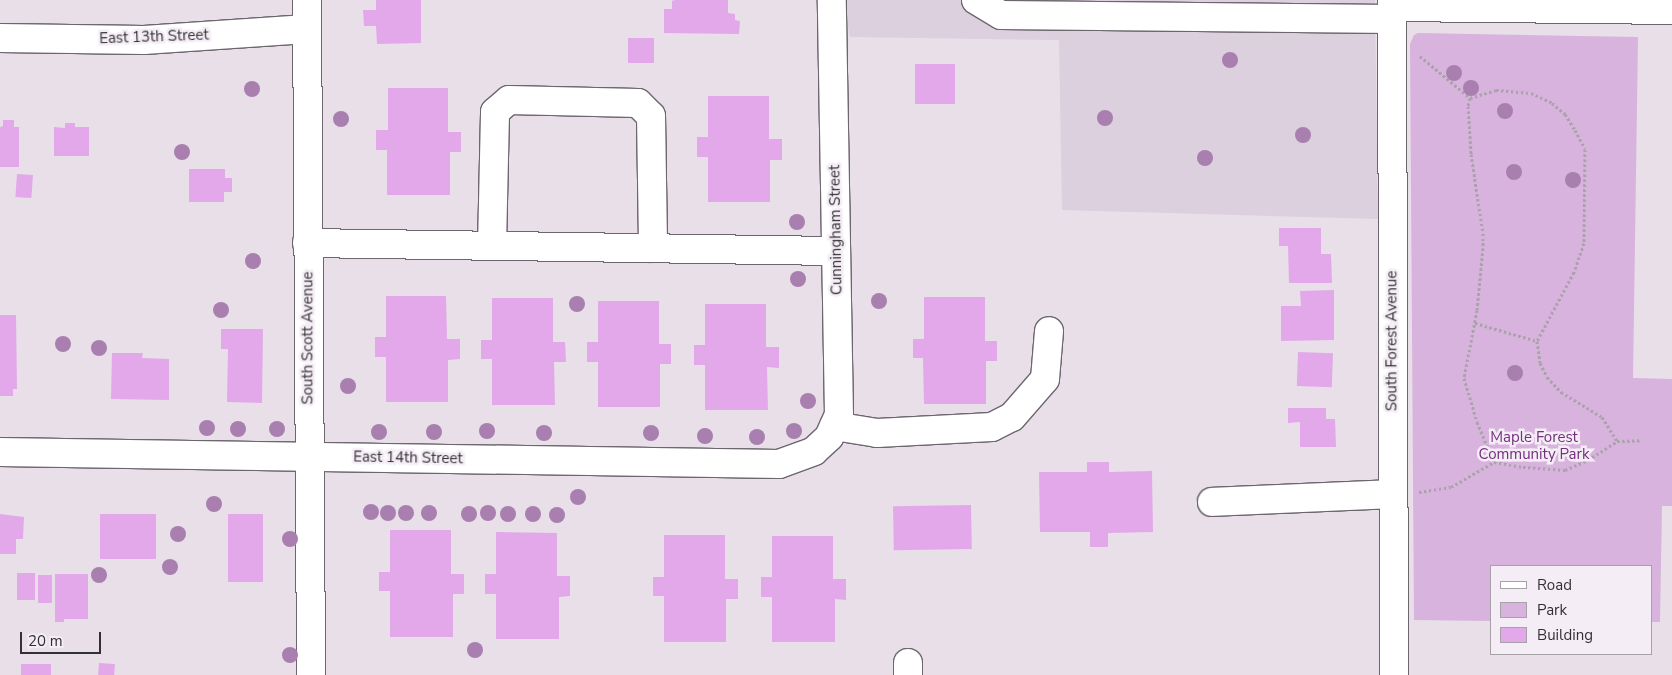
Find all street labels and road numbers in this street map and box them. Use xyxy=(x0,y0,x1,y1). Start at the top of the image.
street label: East 13th Street xyxy=(99,26,209,48)
street label: Cunningham Street xyxy=(826,165,846,295)
street label: South Scott Avenue xyxy=(299,271,317,405)
street label: South Forest Avenue xyxy=(1383,271,1401,411)
street label: East 14th Street xyxy=(353,448,463,468)

